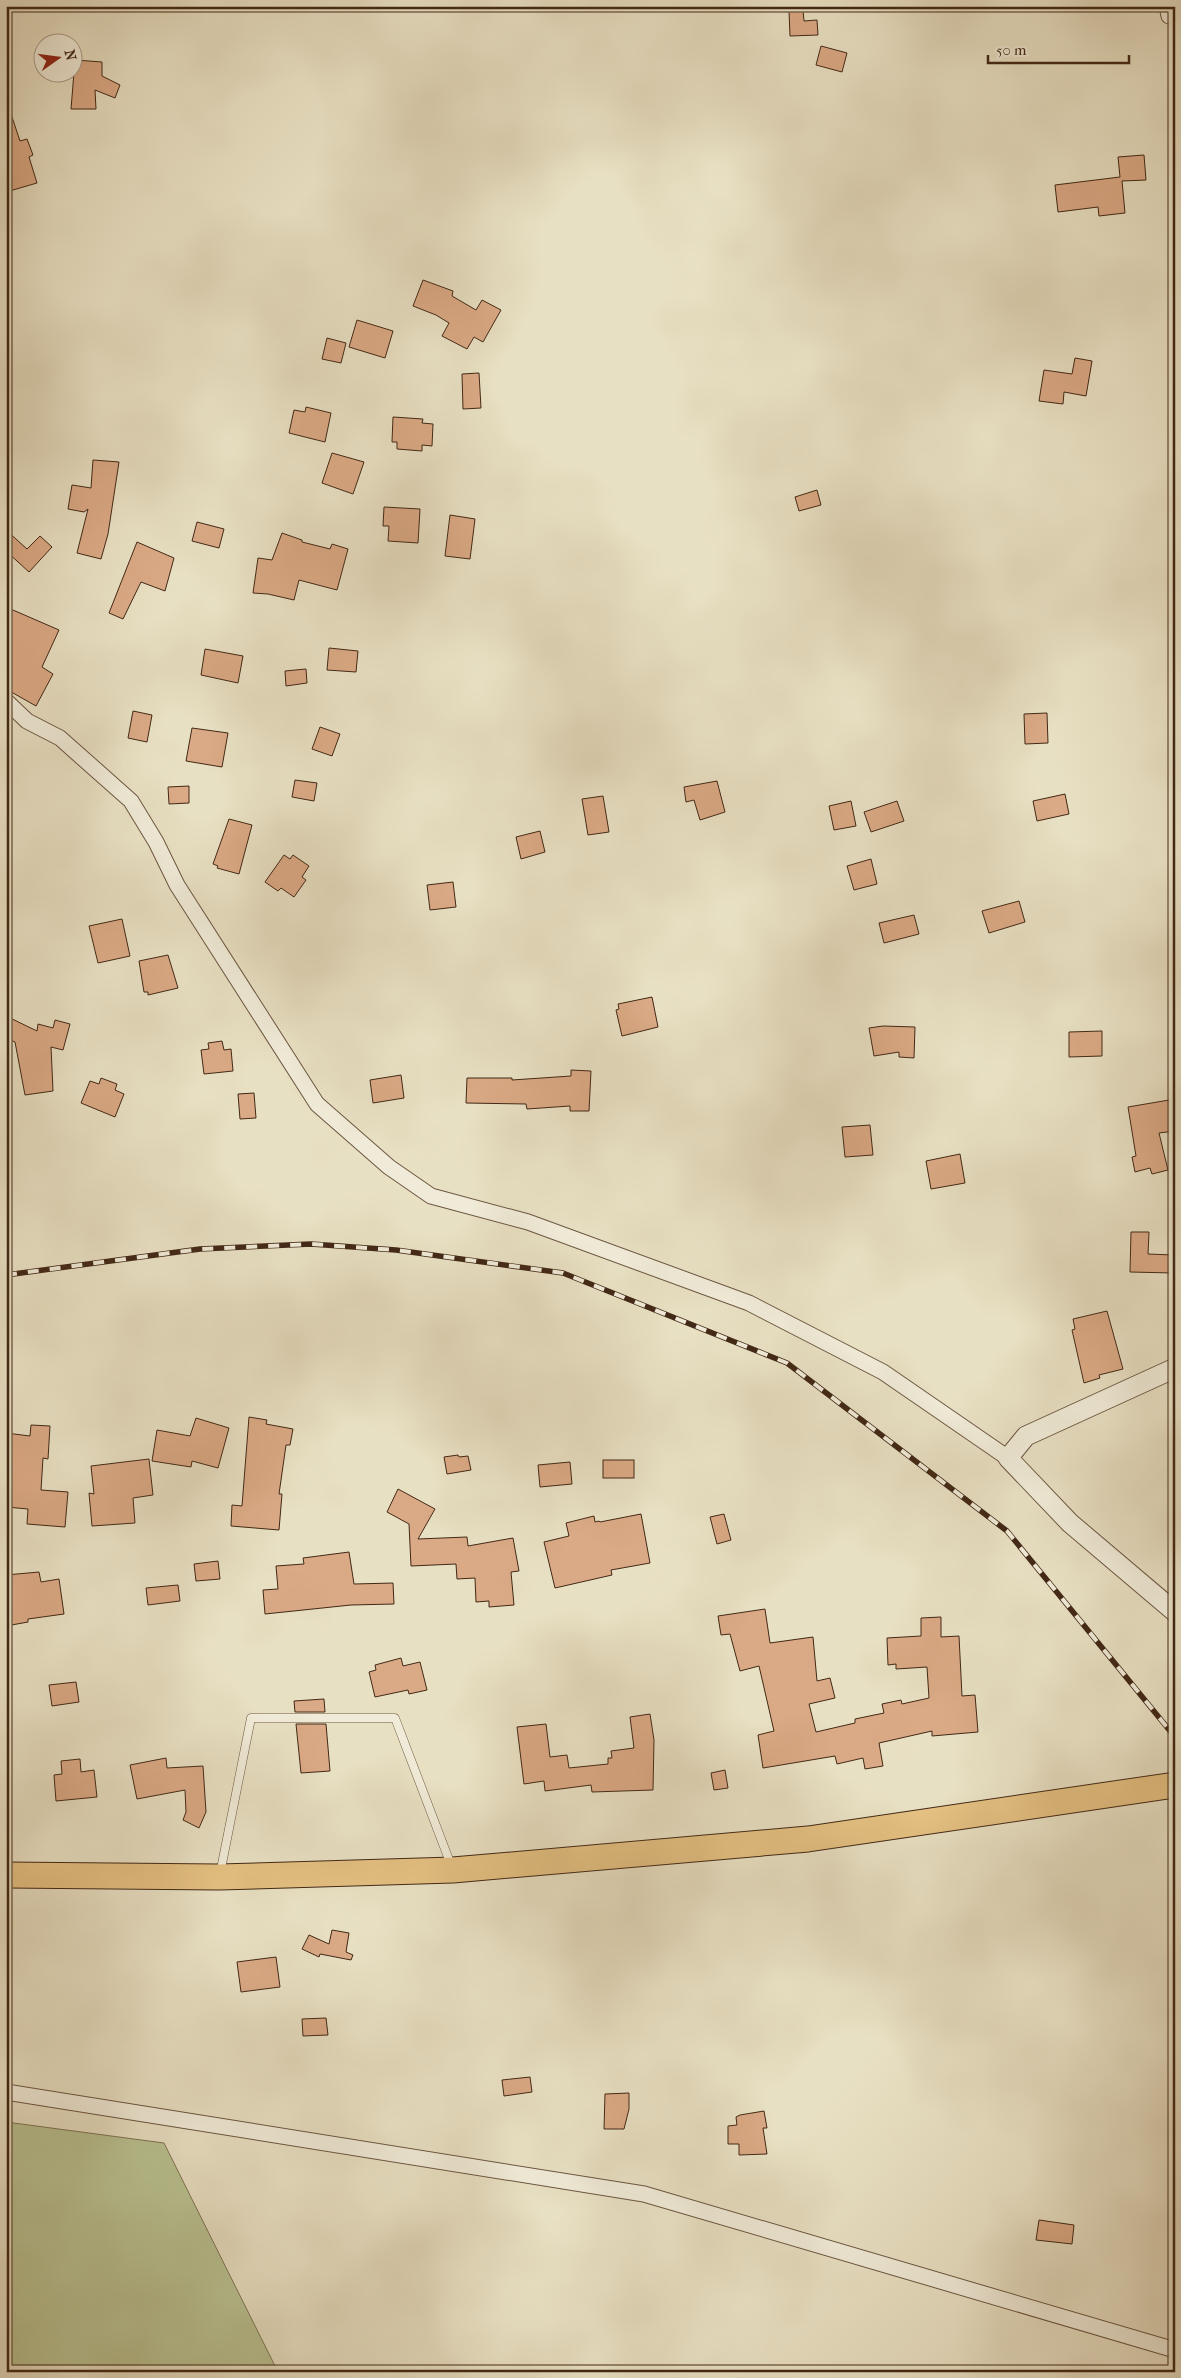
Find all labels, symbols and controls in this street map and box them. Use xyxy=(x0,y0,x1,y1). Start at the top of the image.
north arrow xyxy=(32,32,82,82)
scale bar xyxy=(988,32,1130,64)
text: 50 m xyxy=(996,41,1027,59)
text: N xyxy=(61,48,80,63)

